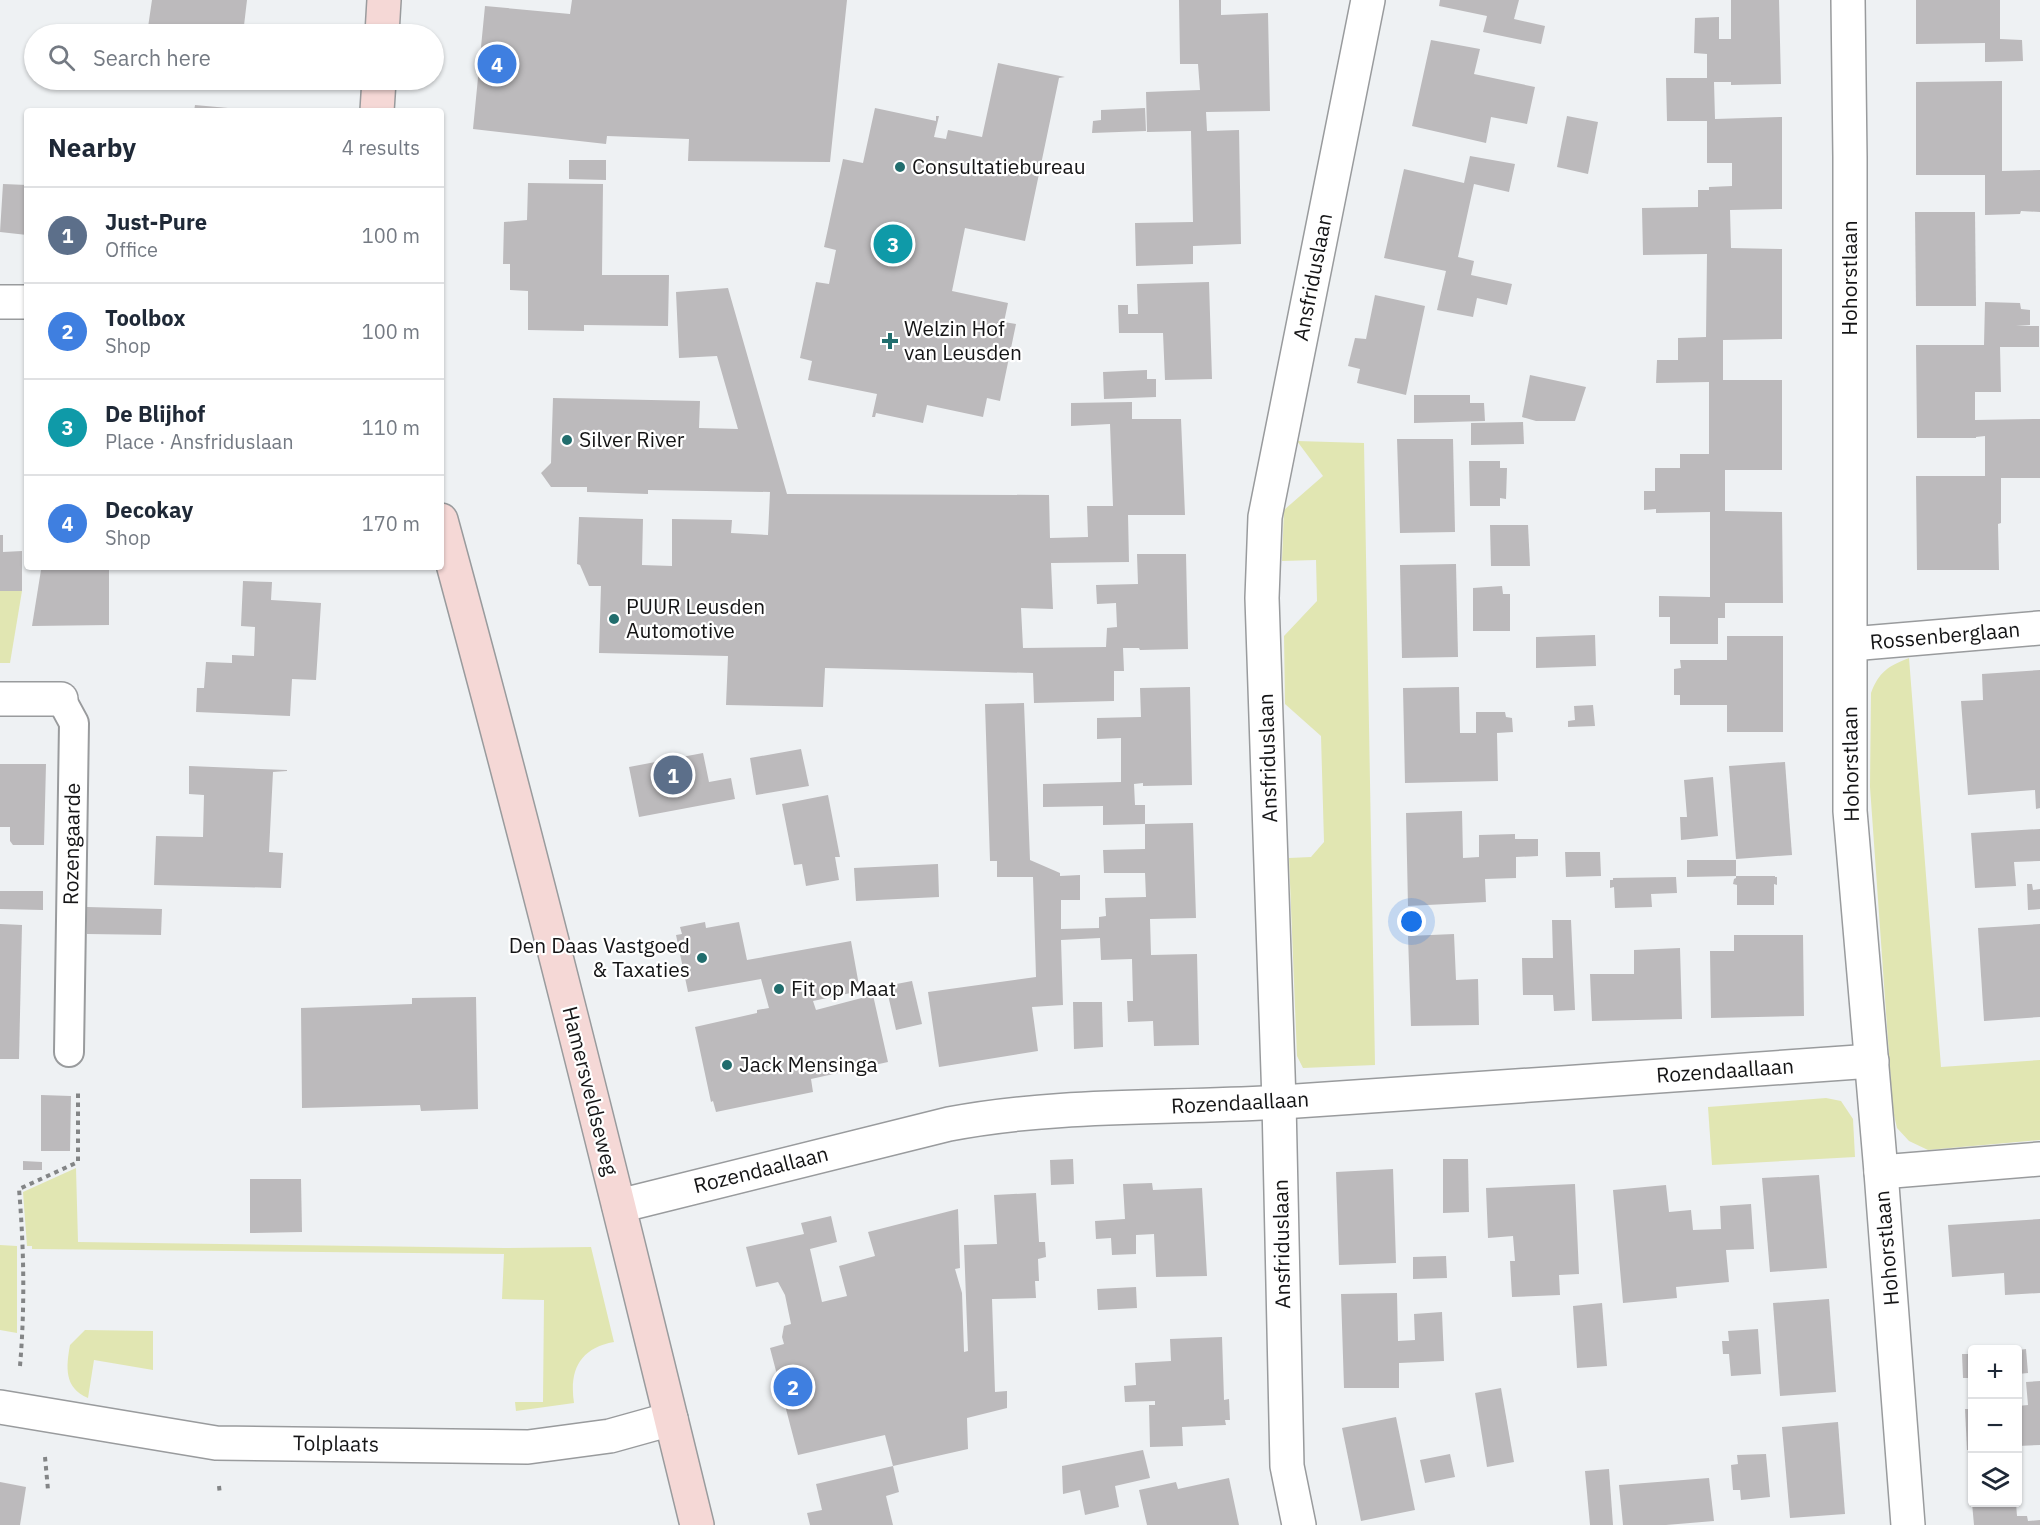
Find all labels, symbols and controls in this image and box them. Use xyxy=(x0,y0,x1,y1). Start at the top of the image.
search box xyxy=(24,24,444,90)
icon: search xyxy=(45,41,78,74)
pin: 4 xyxy=(478,42,516,86)
text: Search here xyxy=(93,43,211,72)
text: Nearby xyxy=(48,130,136,164)
text: 4 results xyxy=(342,134,420,161)
place label: Consultatiebureau xyxy=(912,152,1086,180)
marker: Consultatiebureau xyxy=(893,160,907,174)
text: Just-Pure xyxy=(105,207,207,236)
street label: Ansfriduslaan xyxy=(1286,210,1338,343)
street label: Hohorstlaan xyxy=(1835,220,1863,336)
text: 1 xyxy=(62,222,74,249)
text: 100 m xyxy=(362,222,420,249)
pin: 3 xyxy=(874,222,912,266)
text: Office xyxy=(105,236,158,263)
text: Toolbox xyxy=(105,303,186,332)
place label: Welzin Hof van Leusden xyxy=(904,314,1022,366)
text: 2 xyxy=(62,318,74,345)
text: 100 m xyxy=(362,318,420,345)
text: Shop xyxy=(105,332,151,359)
marker: Welzin Hof van Leusden xyxy=(881,332,899,350)
text: De Blijhof xyxy=(105,399,205,428)
text: 3 xyxy=(62,414,74,441)
text: 110 m xyxy=(362,414,420,441)
place label: Silver River xyxy=(579,425,685,453)
text: Place · Ansfriduslaan xyxy=(105,428,294,455)
marker: Silver River xyxy=(560,433,574,447)
text: Decokay xyxy=(105,495,193,524)
text: 4 xyxy=(62,510,74,537)
text: 170 m xyxy=(362,510,420,537)
text: Shop xyxy=(105,524,151,551)
place label: PUUR Leusden Automotive xyxy=(626,592,765,644)
marker: PUUR Leusden Automotive xyxy=(607,612,621,626)
street label: Rossenberglaan xyxy=(1869,614,2021,656)
street label: Ansfriduslaan xyxy=(1251,693,1283,823)
street label: Hohorstlaan xyxy=(1835,706,1865,822)
pin: 1 xyxy=(654,752,692,798)
street label: Rozengaarde xyxy=(56,782,86,905)
your location xyxy=(1397,907,1426,936)
place label: Den Daas Vastgoed & Taxaties xyxy=(509,931,690,983)
marker: Den Daas Vastgoed & Taxaties xyxy=(695,951,709,965)
place label: Fit op Maat xyxy=(791,974,896,1002)
marker: Fit op Maat xyxy=(772,982,786,996)
street label: Hamersveldseweg xyxy=(556,1003,626,1178)
place label: Jack Mensinga xyxy=(739,1050,878,1078)
street label: Rozendaallaan xyxy=(1655,1051,1795,1089)
marker: Jack Mensinga xyxy=(720,1058,734,1072)
street label: Rozendaallaan xyxy=(1170,1084,1310,1120)
street label: Rozendaallaan xyxy=(690,1139,831,1199)
street label: Ansfriduslaan xyxy=(1266,1179,1296,1309)
street label: Hohorstlaan xyxy=(1867,1189,1905,1307)
map controls xyxy=(1968,1345,2022,1507)
button: + xyxy=(1968,1345,2022,1399)
pin: 2 xyxy=(774,1364,812,1410)
button: − xyxy=(1968,1399,2022,1453)
street label: Tolplaats xyxy=(293,1428,379,1458)
button: layers xyxy=(1968,1453,2022,1507)

